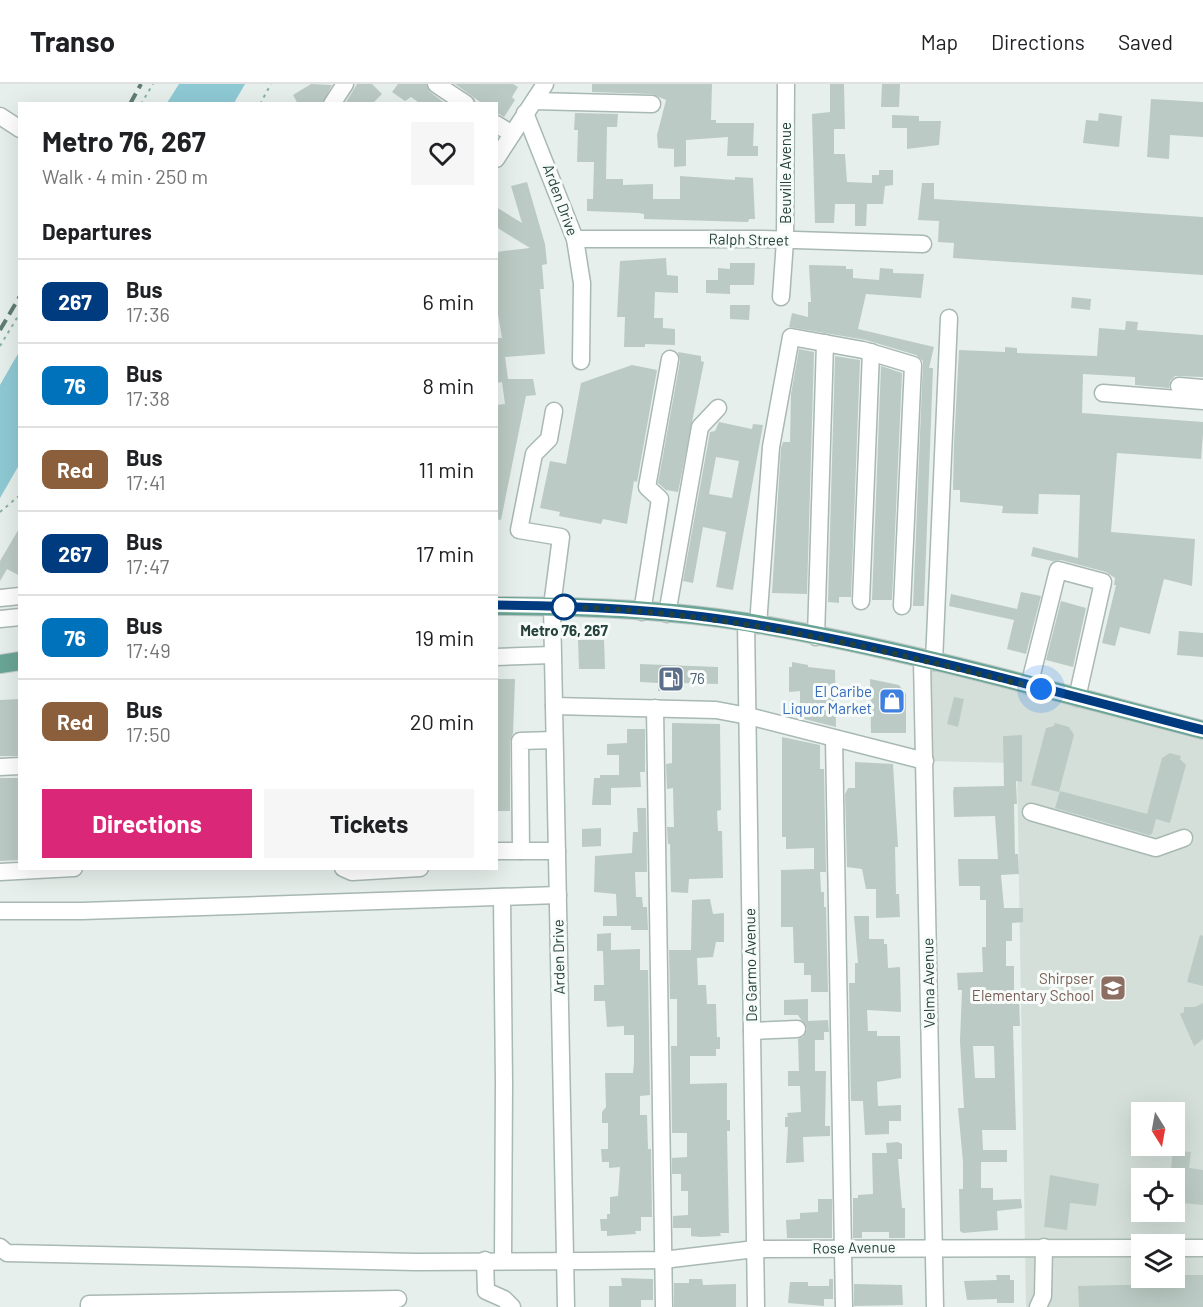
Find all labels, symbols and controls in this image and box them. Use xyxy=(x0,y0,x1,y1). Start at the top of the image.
text: Transo xyxy=(30,24,115,58)
text: Map xyxy=(921,29,958,54)
text: Directions xyxy=(991,29,1085,54)
text: Saved xyxy=(1118,29,1173,54)
button: heart xyxy=(411,122,474,185)
street label: Beuville Avenue xyxy=(776,122,794,224)
text: Metro 76, 267 xyxy=(42,124,206,158)
street label: Arden Drive xyxy=(540,161,582,238)
text: Walk · 4 min · 250 m xyxy=(42,164,208,188)
text: Departures xyxy=(42,218,152,244)
street label: Ralph Street xyxy=(709,229,789,249)
text: Bus xyxy=(126,276,163,302)
text: 6 min xyxy=(423,288,474,314)
text: 267 xyxy=(58,289,92,314)
text: 17:36 xyxy=(126,302,170,326)
text: Bus xyxy=(126,360,163,386)
text: 8 min xyxy=(422,372,474,398)
text: 76 xyxy=(64,373,86,398)
text: 17:38 xyxy=(126,386,170,410)
text: Bus xyxy=(126,444,163,470)
text: 11 min xyxy=(418,456,474,482)
text: Red xyxy=(57,457,93,482)
text: 17:41 xyxy=(126,470,165,494)
text: Bus xyxy=(126,528,163,554)
text: 17 min xyxy=(416,540,474,566)
text: 267 xyxy=(58,541,92,566)
text: 17:47 xyxy=(126,554,169,578)
marker: Metro 76, 267 xyxy=(551,594,577,620)
text: Bus xyxy=(126,612,163,638)
place label: Metro 76, 267 xyxy=(520,621,608,639)
text: 19 min xyxy=(415,624,474,650)
text: 76 xyxy=(64,625,86,650)
text: 17:49 xyxy=(126,638,171,662)
fuel station icon: 76 xyxy=(656,664,686,694)
place label: 76 xyxy=(690,669,705,687)
your location xyxy=(1026,674,1056,704)
place label: El Caribe Liquor Market xyxy=(782,682,872,717)
shop icon: El Caribe Liquor Market xyxy=(877,686,907,716)
text: Bus xyxy=(126,696,163,722)
text: 20 min xyxy=(410,708,474,734)
text: Red xyxy=(57,709,93,734)
text: 17:50 xyxy=(126,722,171,746)
button: Directions xyxy=(42,789,252,858)
button: Tickets xyxy=(264,789,474,858)
street label: De Garmo Avenue xyxy=(740,908,760,1022)
street label: Arden Drive xyxy=(548,919,568,995)
street label: Velma Avenue xyxy=(918,938,938,1028)
place label: Shirpser Elementary School xyxy=(972,969,1095,1004)
school or university icon: Shirpser Elementary School xyxy=(1098,973,1128,1003)
north arrow xyxy=(1131,1102,1185,1156)
map controls xyxy=(1131,1102,1185,1288)
button: locate xyxy=(1131,1168,1185,1222)
button: layers xyxy=(1131,1234,1185,1288)
street label: Rose Avenue xyxy=(812,1237,896,1257)

